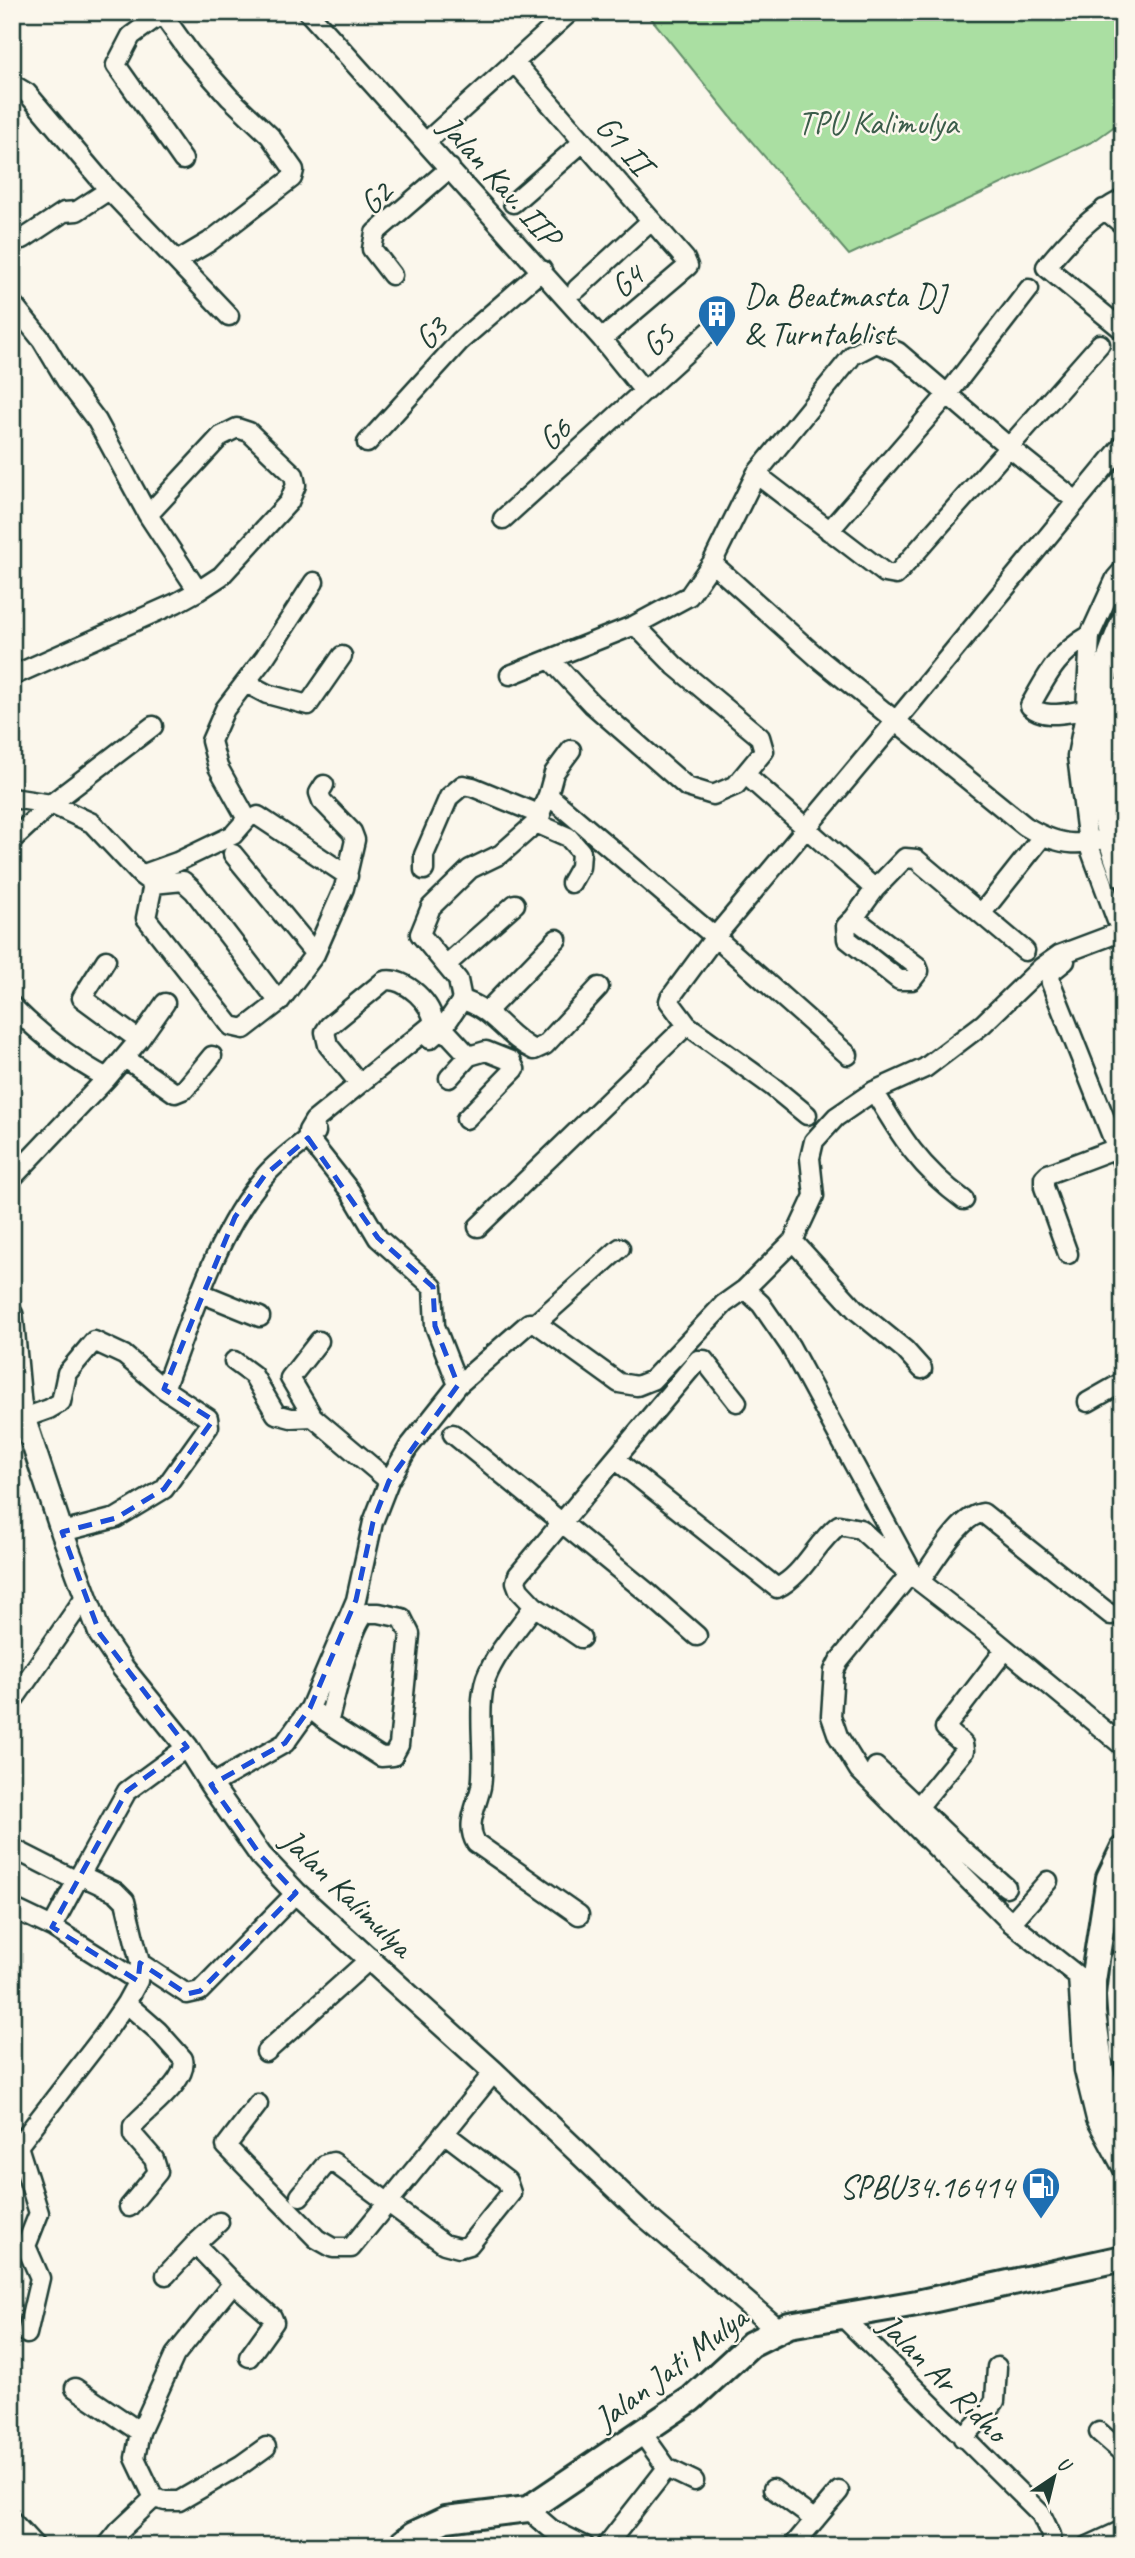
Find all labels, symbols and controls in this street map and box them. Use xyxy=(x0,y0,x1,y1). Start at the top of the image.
park label: TPU Kalimulya xyxy=(798,102,961,144)
street label: Jalan Kav. IIP xyxy=(429,105,573,259)
street label: G1 II xyxy=(587,106,666,188)
street label: G2 xyxy=(350,170,404,224)
street label: G4 xyxy=(601,253,654,307)
place label: Da Beatmasta DJ & Turntablist xyxy=(744,275,950,355)
building icon: Da Beatmasta DJ & Turntablist xyxy=(696,293,738,348)
street label: G3 xyxy=(405,305,458,358)
street label: G5 xyxy=(632,312,685,366)
street label: G6 xyxy=(529,407,581,460)
street label: Jalan Kalimulya xyxy=(271,1818,424,1968)
fuel station icon: SPBU34.16414 xyxy=(1020,2165,1062,2220)
place label: SPBU34.16414 xyxy=(839,2166,1017,2208)
street label: Jalan Jati Mulya xyxy=(584,2295,757,2440)
street label: Jalan Ar Ridho xyxy=(868,2303,1019,2454)
north arrow xyxy=(1020,2442,1090,2512)
text: U xyxy=(1053,2451,1077,2479)

